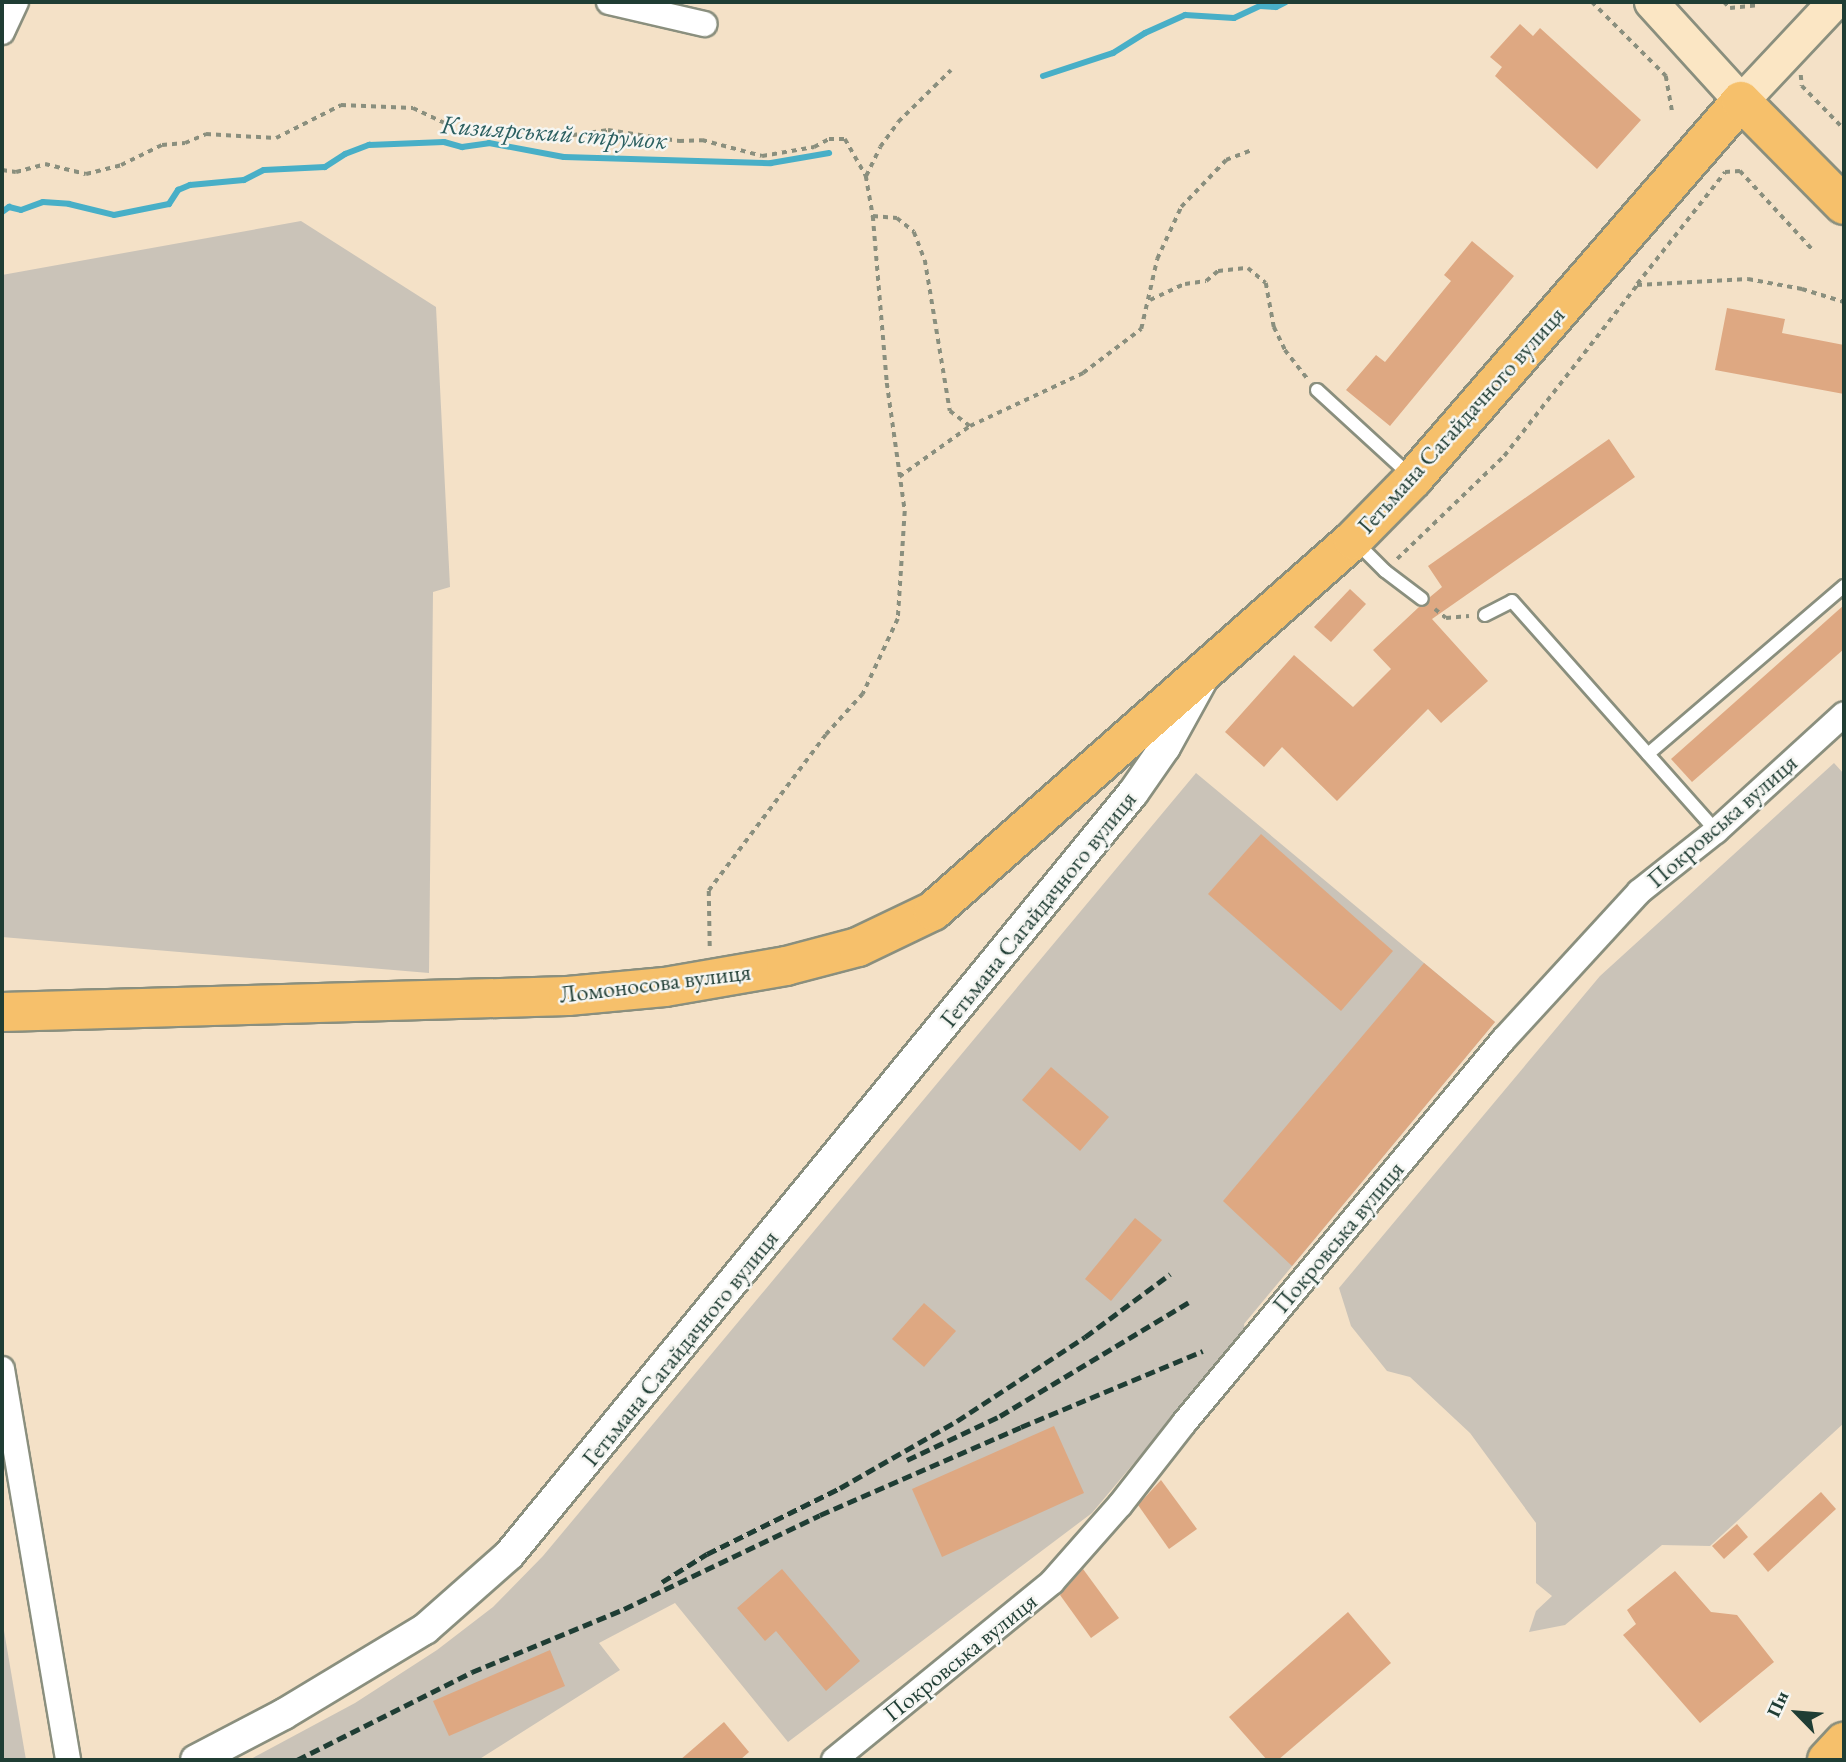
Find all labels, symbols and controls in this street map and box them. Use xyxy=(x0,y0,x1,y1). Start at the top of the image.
water label: Кизиярський струмок xyxy=(440,110,668,156)
street label: Гетьмана Сагайдачного вулиця xyxy=(1352,301,1570,539)
street label: Покровська вулиця xyxy=(1641,748,1803,894)
street label: Гетьмана Сагайдачного вулиця xyxy=(934,785,1142,1033)
street label: Ломоносова вулиця xyxy=(558,957,752,1009)
street label: Покровська вулиця xyxy=(1266,1155,1410,1319)
street label: Гетьмана Сагайдачного вулиця xyxy=(576,1224,784,1472)
street label: Покровська вулиця xyxy=(878,1586,1042,1728)
north arrow xyxy=(1762,1678,1832,1748)
text: Пн xyxy=(1761,1687,1794,1721)

